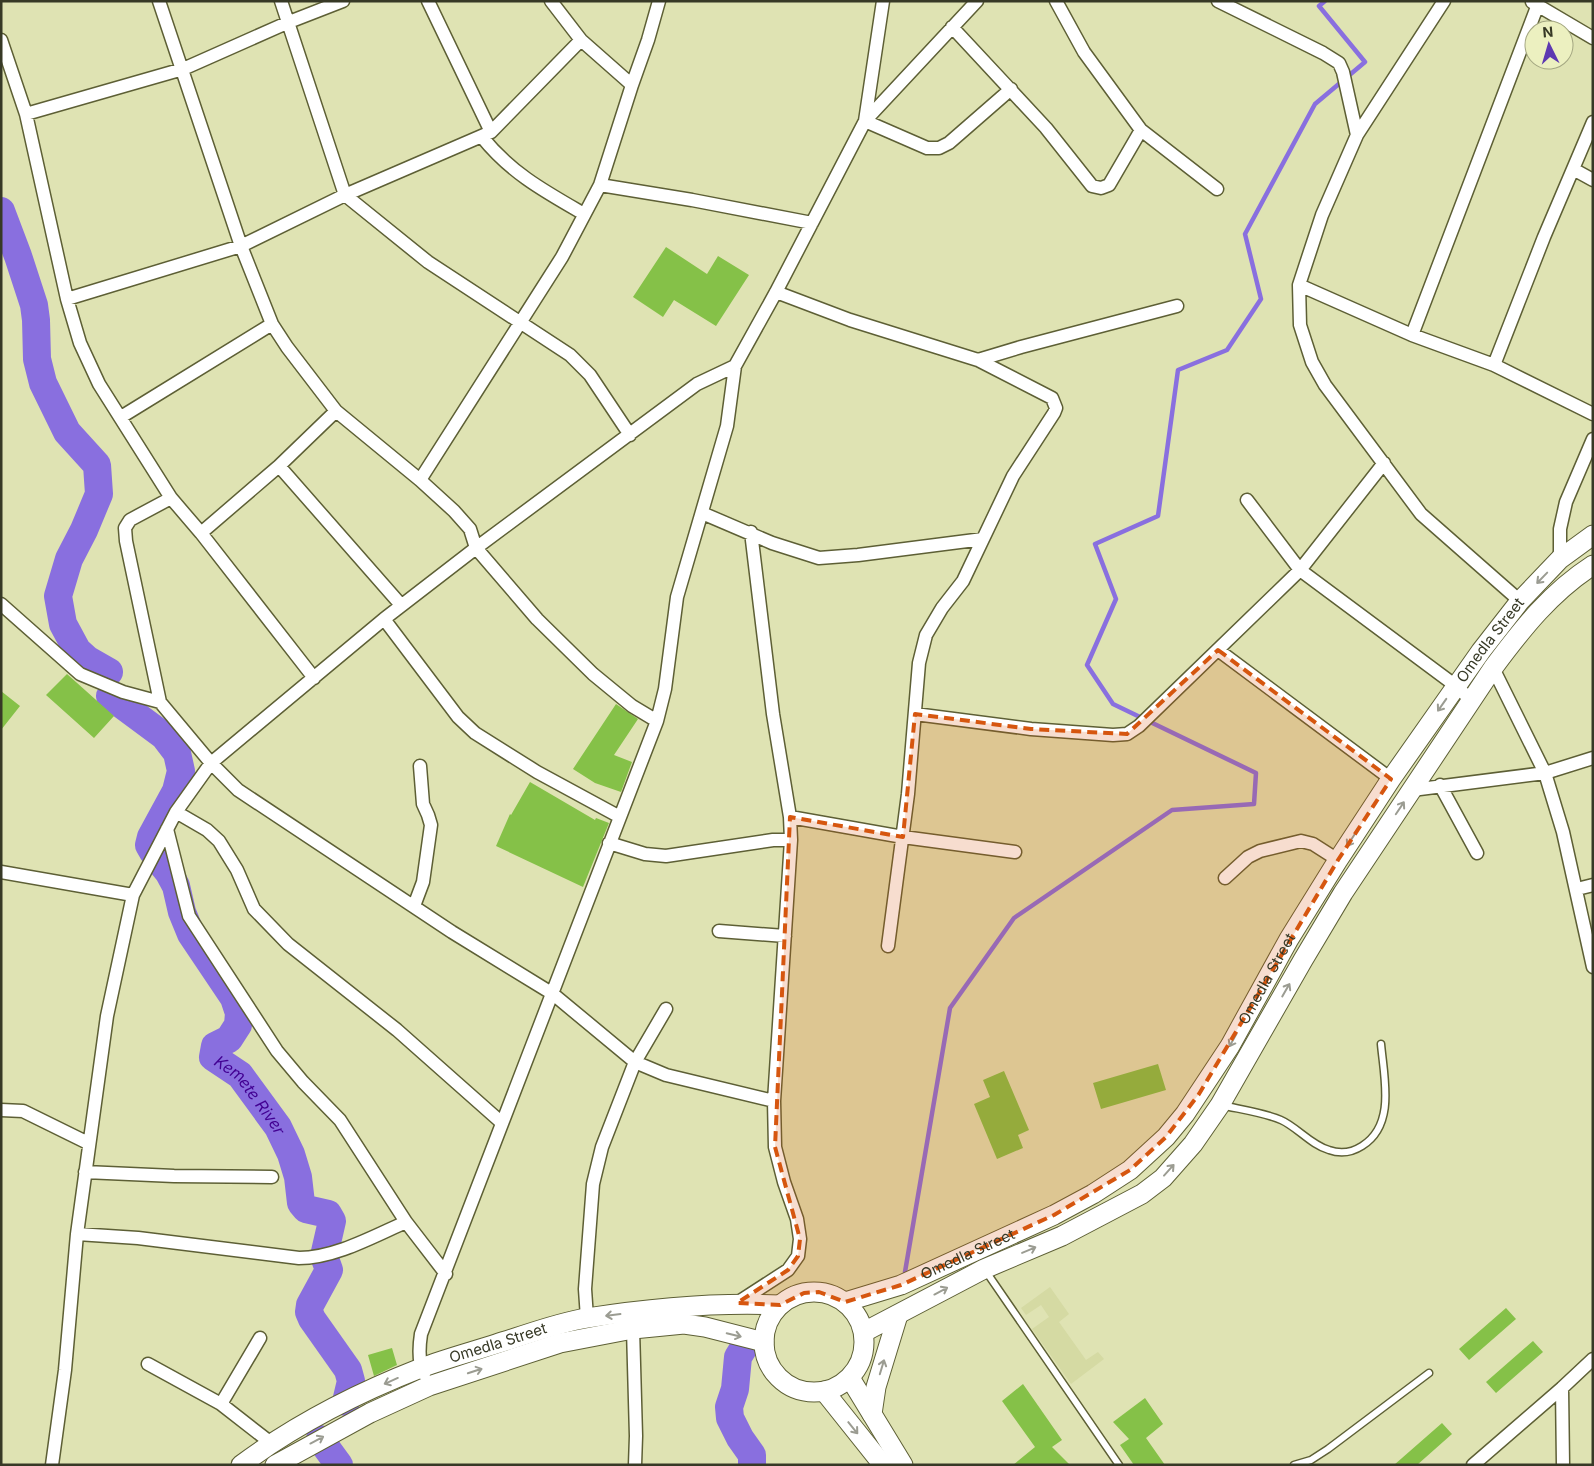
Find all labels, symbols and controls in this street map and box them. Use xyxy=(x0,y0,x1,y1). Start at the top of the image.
north arrow xyxy=(1524,20,1574,70)
text: N xyxy=(1542,23,1554,40)
one-way arrow xyxy=(1536,571,1548,584)
street label: Omedla Street xyxy=(1452,594,1528,686)
one-way arrow xyxy=(1437,698,1447,712)
one-way arrow xyxy=(1395,801,1405,815)
one-way arrow xyxy=(1346,833,1356,847)
street label: Omedla Street xyxy=(1234,929,1299,1028)
one-way arrow xyxy=(1281,984,1291,998)
one-way arrow xyxy=(1227,1032,1237,1047)
water label: Kemete River xyxy=(211,1051,290,1138)
one-way arrow xyxy=(1164,1164,1175,1177)
street label: Omedla Street xyxy=(918,1224,1018,1284)
one-way arrow xyxy=(1021,1245,1036,1255)
one-way arrow xyxy=(933,1286,947,1296)
one-way arrow xyxy=(606,1310,622,1320)
street label: Omedla Street xyxy=(447,1318,549,1367)
one-way arrow xyxy=(726,1331,742,1340)
one-way arrow xyxy=(878,1359,888,1375)
one-way arrow xyxy=(467,1366,482,1375)
one-way arrow xyxy=(384,1377,399,1387)
one-way arrow xyxy=(848,1421,859,1434)
one-way arrow xyxy=(310,1435,324,1445)

